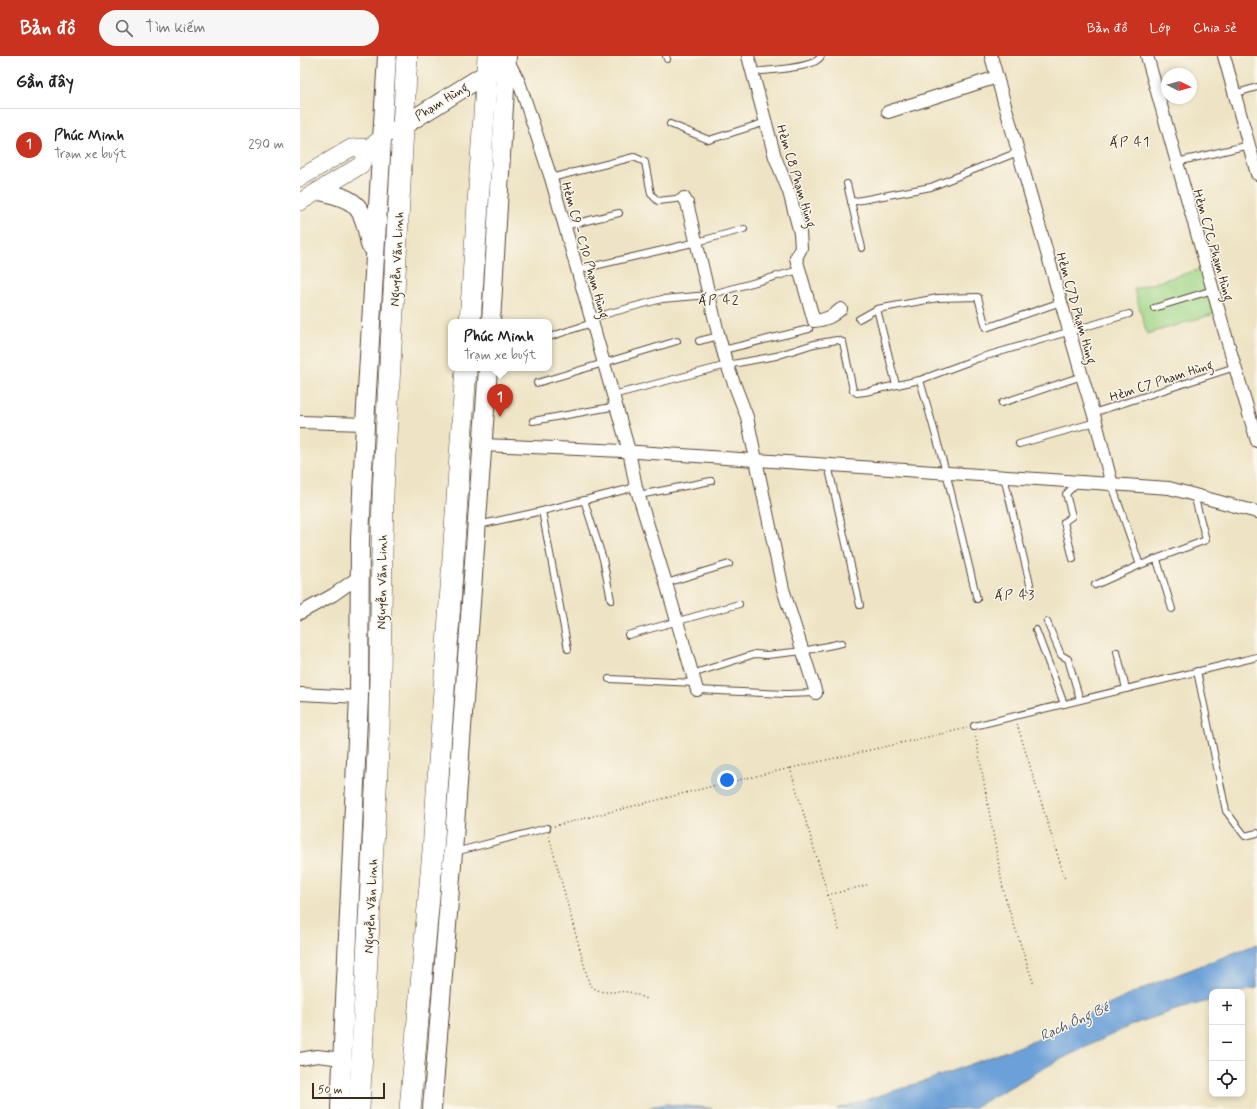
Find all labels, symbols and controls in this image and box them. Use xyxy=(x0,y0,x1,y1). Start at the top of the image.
search box xyxy=(99,10,379,46)
text: Bản đồ xyxy=(20,16,75,41)
icon: search xyxy=(113,17,135,39)
text: Tìm kiếm xyxy=(145,18,205,38)
text: Bản đồ xyxy=(1087,19,1128,37)
text: Lớp xyxy=(1150,19,1171,37)
text: Chia sẻ xyxy=(1193,19,1237,37)
north arrow xyxy=(1161,68,1197,104)
text: Gần đây xyxy=(16,71,74,93)
street label: Phạm Hùng xyxy=(412,79,473,127)
street label: Hẻm C8 Phạm Hùng xyxy=(770,123,819,231)
text: Phúc Minh xyxy=(54,126,124,146)
district label: ẤP 41 xyxy=(1110,133,1150,151)
text: 1 xyxy=(26,136,32,153)
text: 290 m xyxy=(248,136,284,153)
text: Trạm xe buýt xyxy=(54,146,127,163)
street label: Hẻm C9 - C10 Phạm Hùng xyxy=(555,180,612,321)
street label: Hẻm C7C Phạm Hùng xyxy=(1187,187,1237,304)
street label: Nguyễn Văn Linh xyxy=(387,211,410,307)
street label: Hẻm C7D Phạm Hùng xyxy=(1050,251,1100,367)
district label: ẤP 42 xyxy=(698,291,740,309)
popup xyxy=(448,319,552,371)
text: Phúc Minh xyxy=(464,327,534,347)
text: Trạm xe buýt xyxy=(464,347,536,364)
street label: Hẻm C7 Phạm Hùng xyxy=(1108,357,1216,408)
pin: 1 xyxy=(487,384,513,417)
street label: Nguyễn Văn Linh xyxy=(373,534,394,630)
district label: ẤP 43 xyxy=(995,586,1035,604)
your location xyxy=(717,770,737,790)
street label: Nguyễn Văn Linh xyxy=(361,858,384,954)
map controls xyxy=(1209,989,1245,1097)
button: + xyxy=(1209,989,1245,1025)
water label: Rạch Ông Bé xyxy=(1037,998,1114,1047)
button: − xyxy=(1209,1025,1245,1061)
button: locate xyxy=(1209,1061,1245,1097)
scale bar xyxy=(312,1081,385,1100)
text: 50 m xyxy=(318,1083,343,1097)

